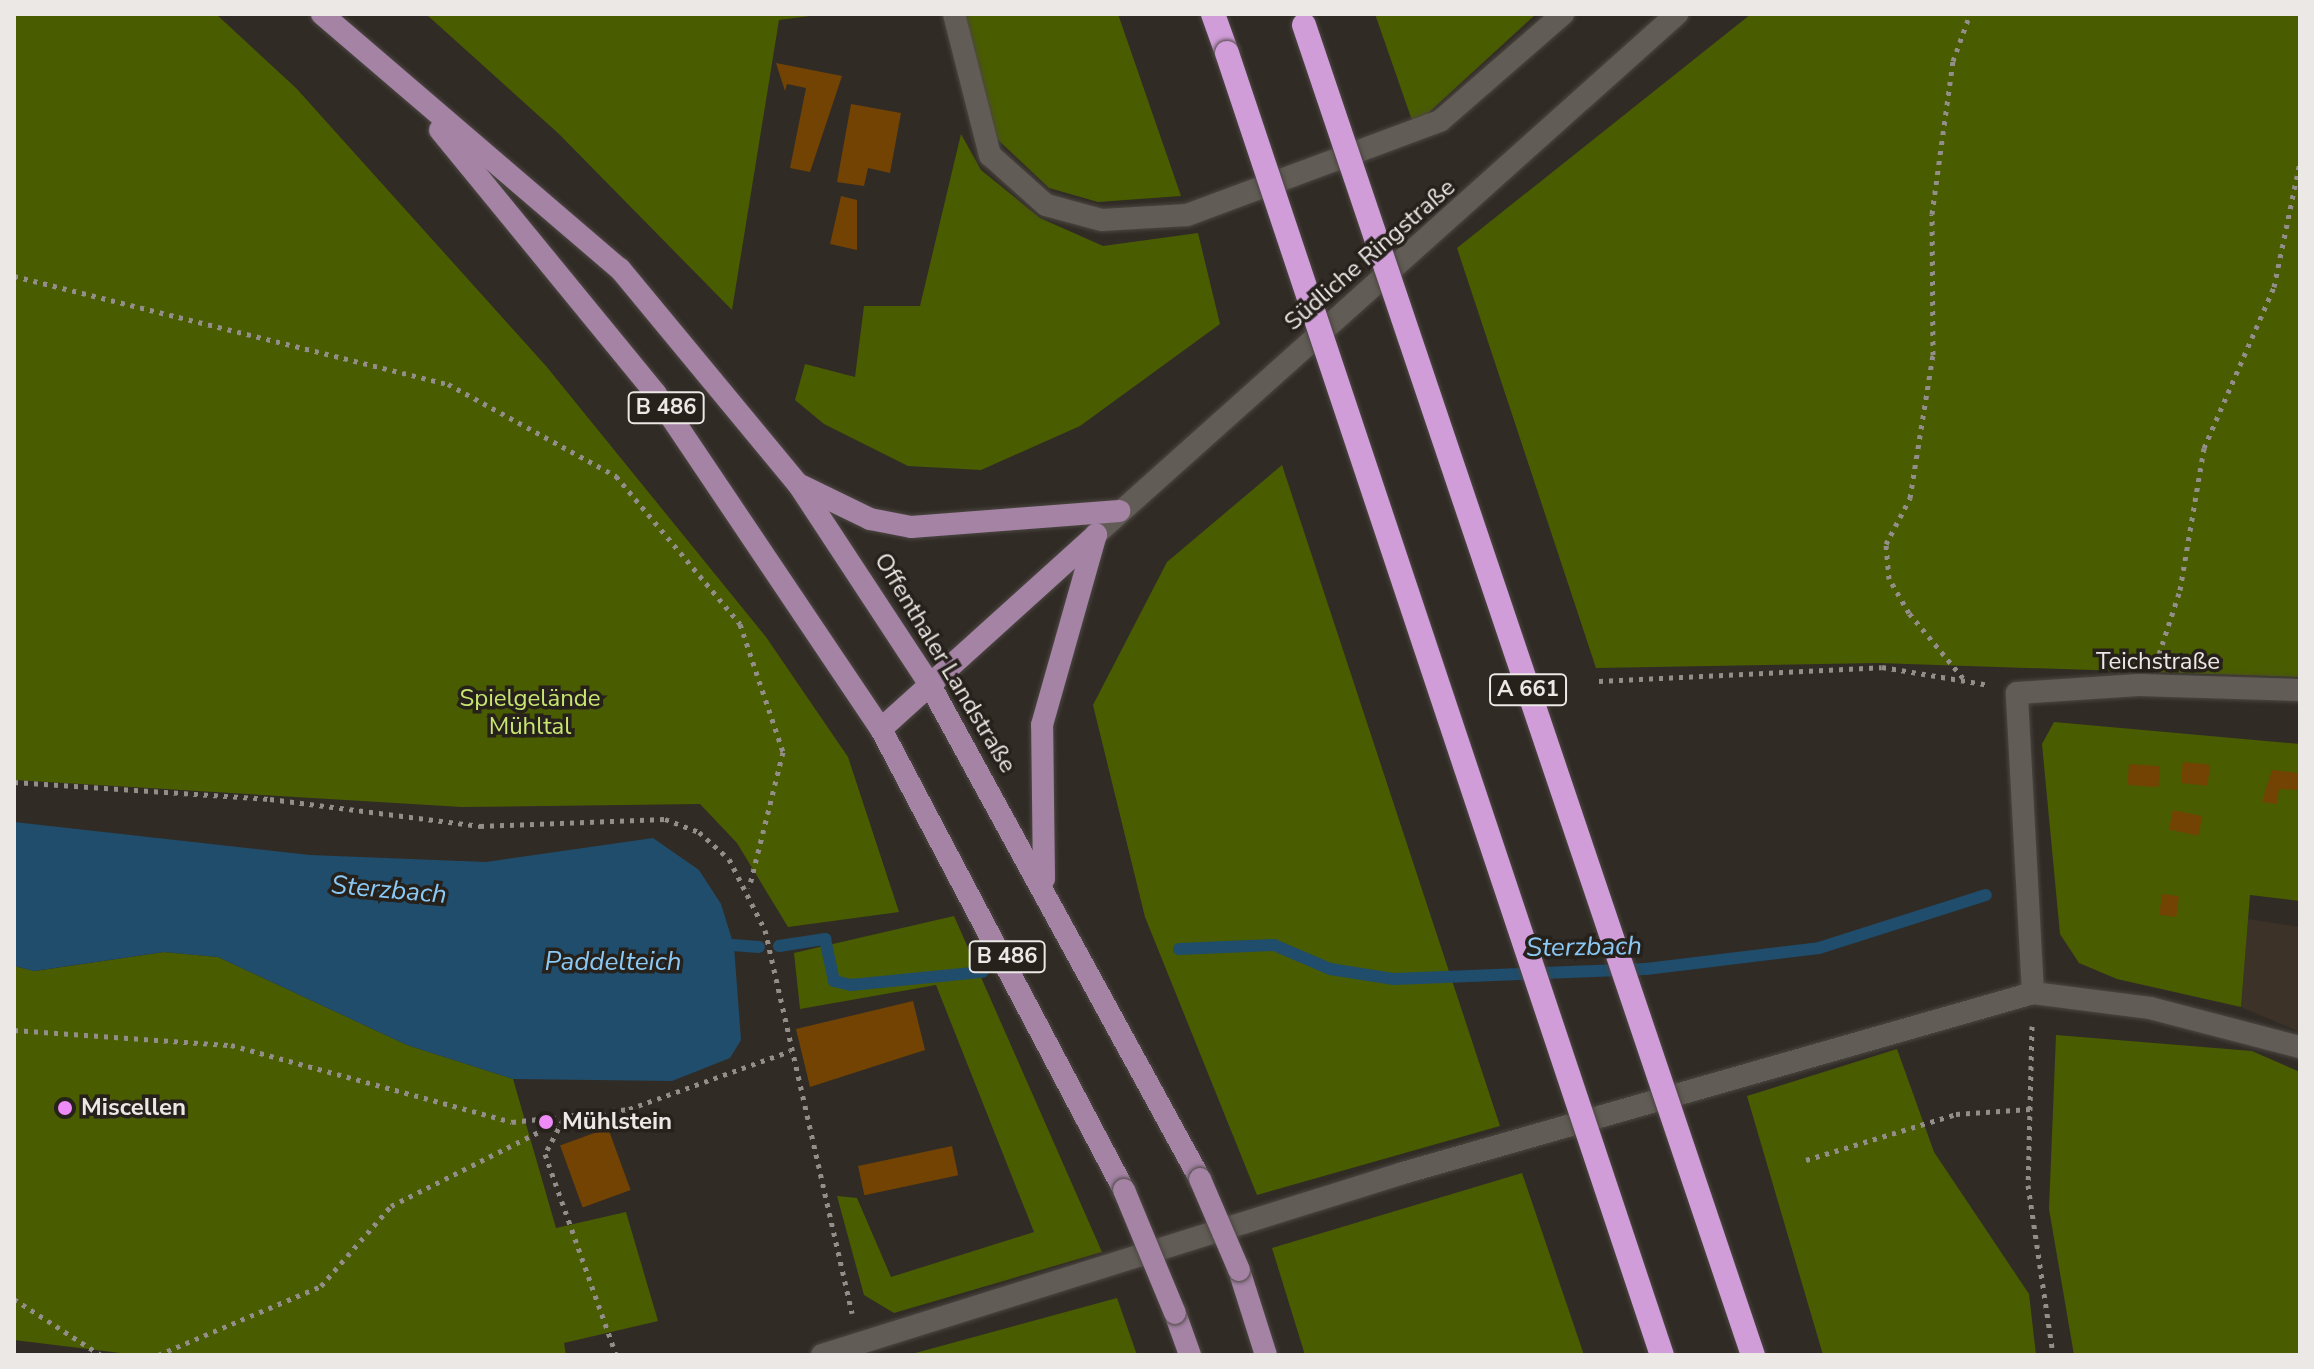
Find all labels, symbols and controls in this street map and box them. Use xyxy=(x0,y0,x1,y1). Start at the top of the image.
street label: Südliche Ringstraße xyxy=(1279,173,1461,337)
road number: B 486 xyxy=(626,390,706,426)
street label: Offenthaler Landstraße xyxy=(868,548,1022,778)
street label: Teichstraße xyxy=(2096,648,2220,676)
road number: A 661 xyxy=(1488,672,1568,708)
park label: Spielgelände Mühltal xyxy=(459,685,601,741)
water label: Sterzbach xyxy=(330,869,448,911)
water label: Sterzbach xyxy=(1526,930,1642,964)
road number: B 486 xyxy=(967,939,1047,975)
water label: Paddelteich xyxy=(545,946,681,978)
place label: Miscellen xyxy=(81,1094,186,1122)
marker: Miscellen xyxy=(56,1099,74,1117)
place label: Mühlstein xyxy=(562,1108,672,1136)
marker: Mühlstein xyxy=(537,1113,555,1131)

